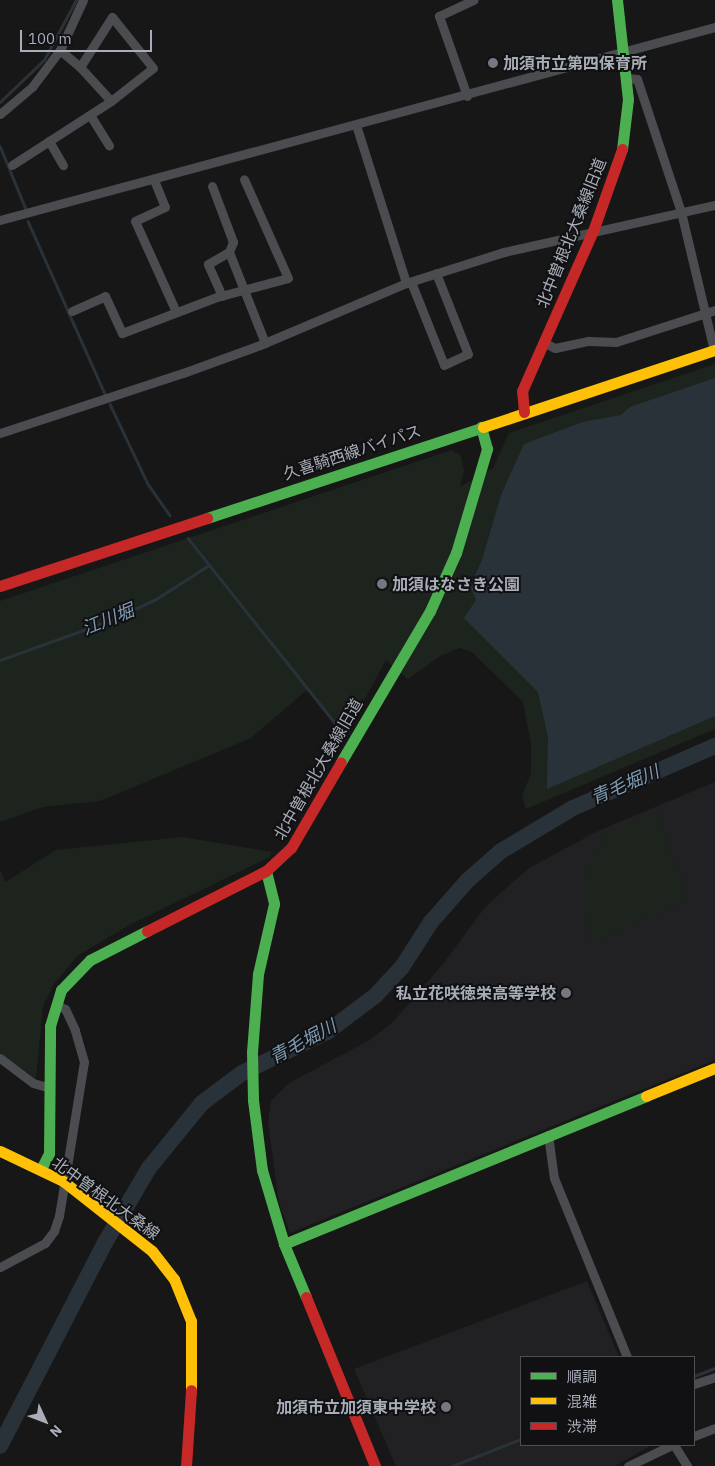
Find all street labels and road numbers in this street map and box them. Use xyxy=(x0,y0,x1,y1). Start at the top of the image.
street label: 北中曽根北大桑線旧道 xyxy=(532,155,610,311)
street label: 久喜騎西線バイパス xyxy=(281,421,423,483)
street label: 北中曽根北大桑線旧道 xyxy=(270,695,366,843)
street label: 北中曽根北大桑線 xyxy=(49,1153,163,1243)

